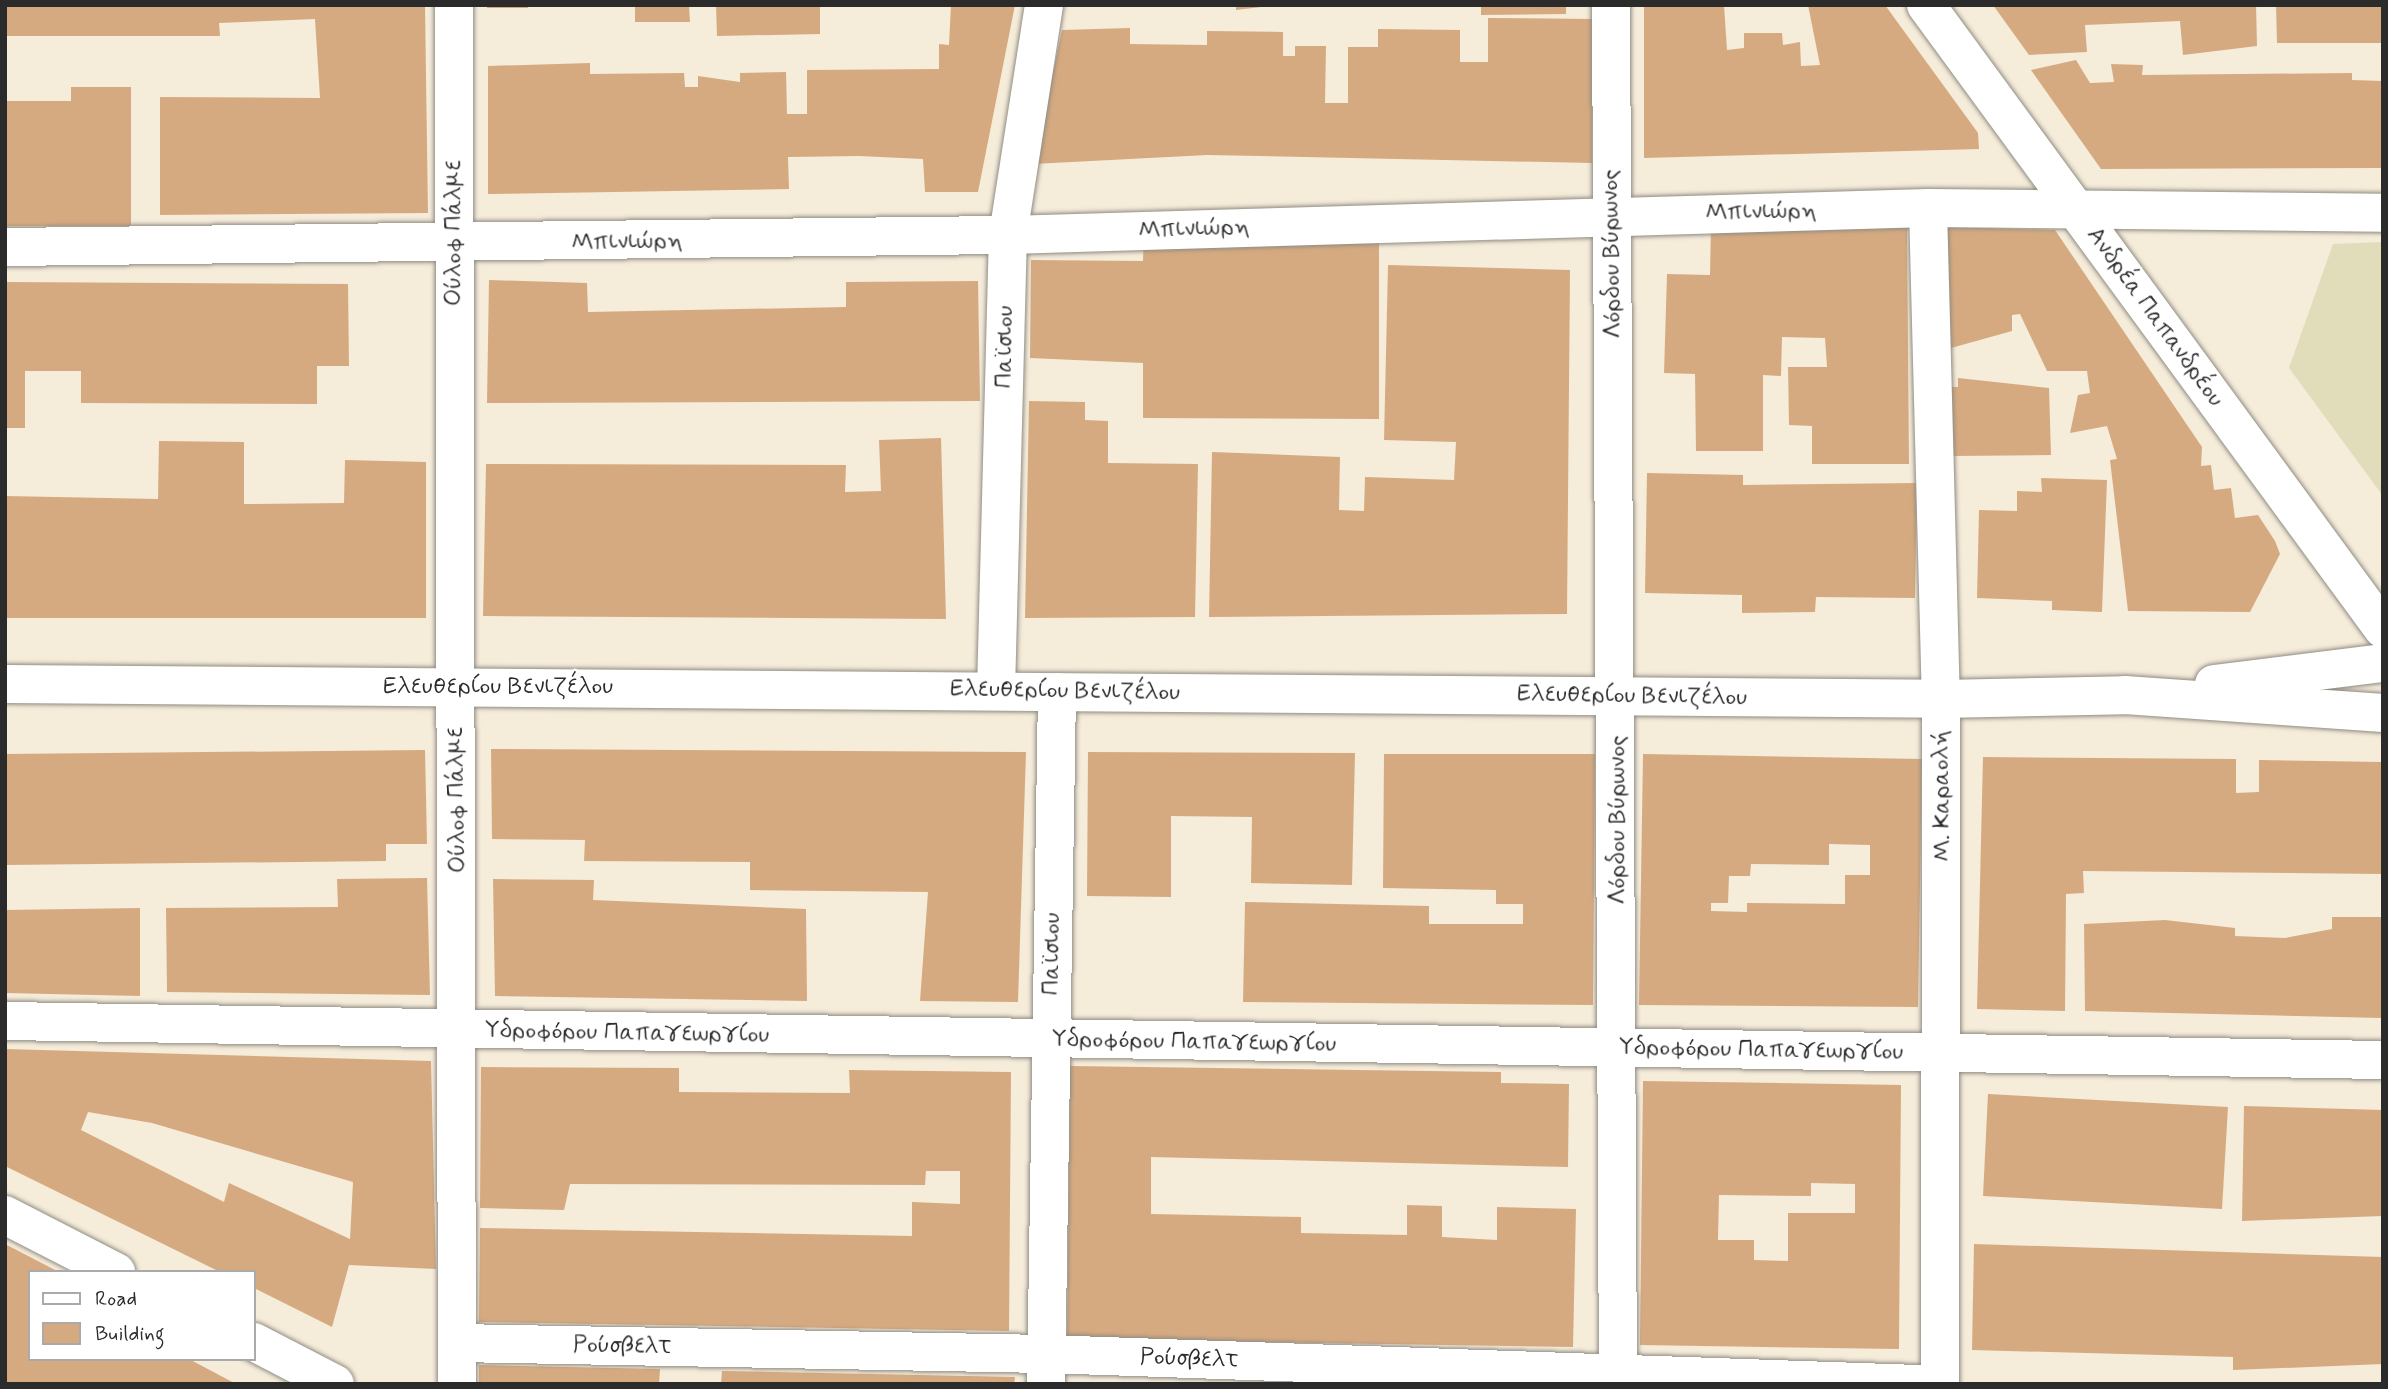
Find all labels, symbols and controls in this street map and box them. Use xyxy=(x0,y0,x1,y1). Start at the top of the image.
street label: Ούλοφ Πάλμε xyxy=(440,160,468,306)
street label: Λόρδου Βύρωνος xyxy=(1596,169,1628,339)
street label: Μπινιώρη xyxy=(1705,197,1817,227)
street label: Μπινιώρη xyxy=(1138,213,1250,245)
street label: Ανδρέα Παπανδρέου xyxy=(2080,222,2230,412)
street label: Μπινιώρη xyxy=(571,227,683,257)
street label: Παϊσιου xyxy=(990,305,1020,389)
street label: Ελευθερίου Βενιζέλου xyxy=(383,673,613,701)
street label: Ελευθερίου Βενιζέλου xyxy=(950,675,1180,707)
street label: Ελευθερίου Βενιζέλου xyxy=(1517,680,1747,712)
street label: Ούλοφ Πάλμε xyxy=(441,726,473,874)
street label: Μ. Καραολή xyxy=(1926,730,1958,862)
street label: Λόρδου Βύρωνος xyxy=(1604,735,1632,905)
street label: Παϊσιου xyxy=(1037,912,1067,996)
street label: Υδροφόρου Παπαγεωργίου xyxy=(485,1016,769,1050)
street label: Υδροφόρου Παπαγεωργίου xyxy=(1052,1025,1336,1059)
street label: Υδροφόρου Παπαγεωργίου xyxy=(1619,1033,1903,1067)
legend xyxy=(28,1270,256,1361)
text: Road xyxy=(95,1285,137,1313)
text: Building xyxy=(95,1320,165,1348)
street label: Ρούσβελτ xyxy=(573,1331,671,1361)
street label: Ρούσβελτ xyxy=(1140,1343,1238,1375)

